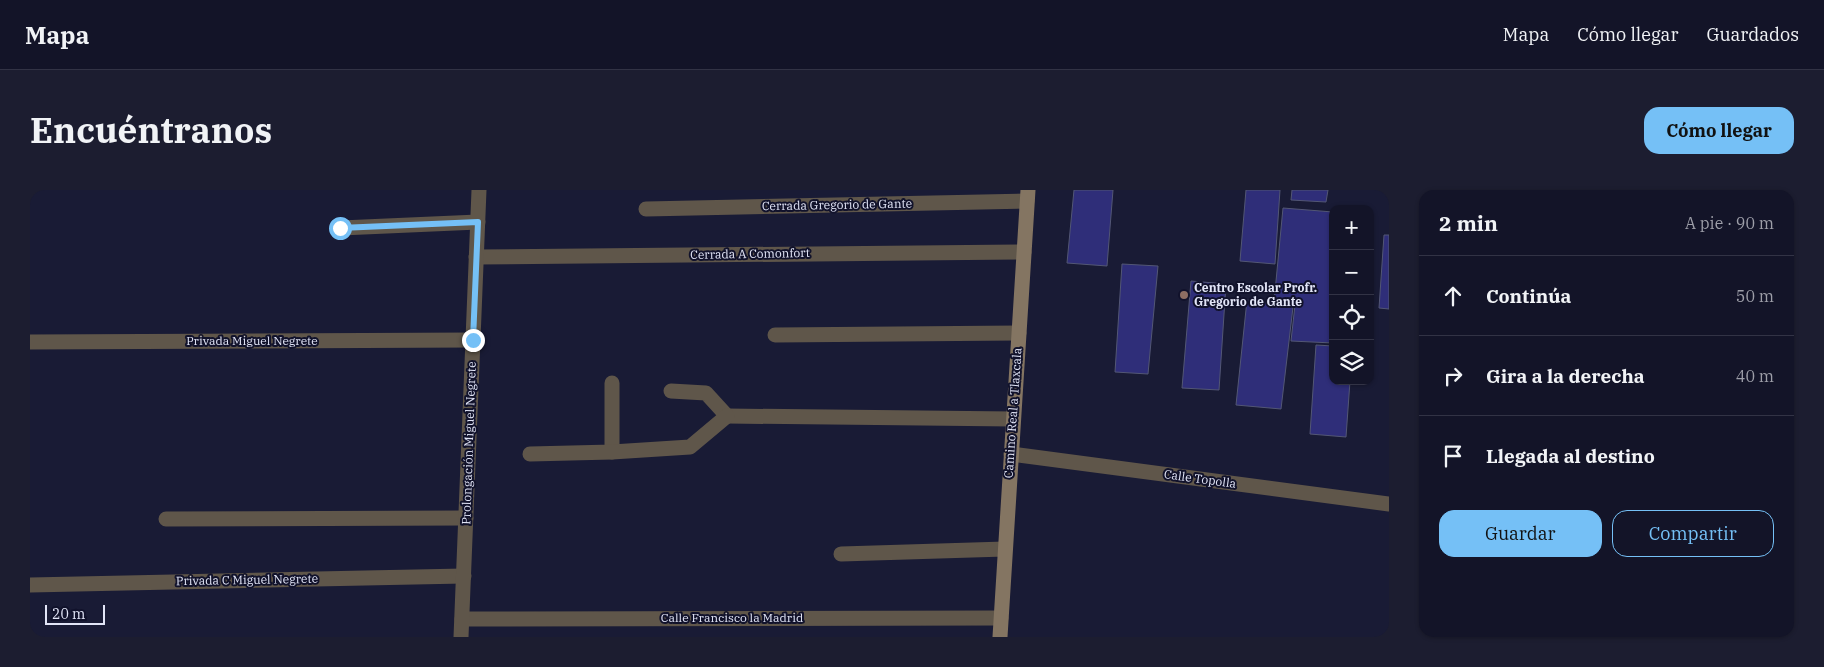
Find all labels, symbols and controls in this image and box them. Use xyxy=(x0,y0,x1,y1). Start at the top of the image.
text: Mapa xyxy=(25,19,89,51)
text: Mapa xyxy=(1503,23,1549,46)
text: Cómo llegar xyxy=(1577,23,1678,46)
text: Guardados xyxy=(1706,23,1799,46)
text: Encuéntranos xyxy=(30,107,272,153)
button: Cómo llegar xyxy=(1644,107,1794,154)
street label: Cerrada Gregorio de Gante xyxy=(762,196,912,213)
map controls xyxy=(1329,205,1374,385)
button: + xyxy=(1329,205,1374,250)
text: 2 min xyxy=(1439,209,1498,237)
text: A pie · 90 m xyxy=(1685,213,1774,233)
route start xyxy=(329,217,352,240)
street label: Cerrada A Comonfort xyxy=(690,245,810,262)
button: − xyxy=(1329,250,1374,295)
place label: Centro Escolar Profr. Gregorio de Gante xyxy=(1194,280,1317,309)
icon: ahead xyxy=(1439,282,1467,310)
text: Continúa xyxy=(1486,284,1571,308)
text: 50 m xyxy=(1736,286,1774,306)
marker: Centro Escolar Profr. Gregorio de Gante xyxy=(1178,289,1190,301)
button: locate xyxy=(1329,295,1374,340)
route end xyxy=(462,329,485,352)
street label: Privada Miguel Negrete xyxy=(186,333,318,348)
button: layers xyxy=(1329,340,1374,385)
street label: Camino Real a Tlaxcala xyxy=(1000,347,1025,479)
street label: Prolongación Miguel Negrete xyxy=(458,361,479,525)
icon: right xyxy=(1439,362,1467,390)
text: Gira a la derecha xyxy=(1486,364,1645,388)
text: 40 m xyxy=(1736,366,1774,386)
icon: arrive xyxy=(1439,442,1467,470)
text: Llegada al destino xyxy=(1486,444,1655,468)
street label: Calle Topolla xyxy=(1163,466,1238,491)
button: Guardar xyxy=(1439,510,1602,557)
button: Compartir xyxy=(1612,510,1774,557)
street label: Privada C Miguel Negrete xyxy=(176,571,318,588)
scale bar xyxy=(45,602,105,625)
text: 20 m xyxy=(52,605,85,623)
street label: Calle Francisco la Madrid xyxy=(661,610,803,625)

